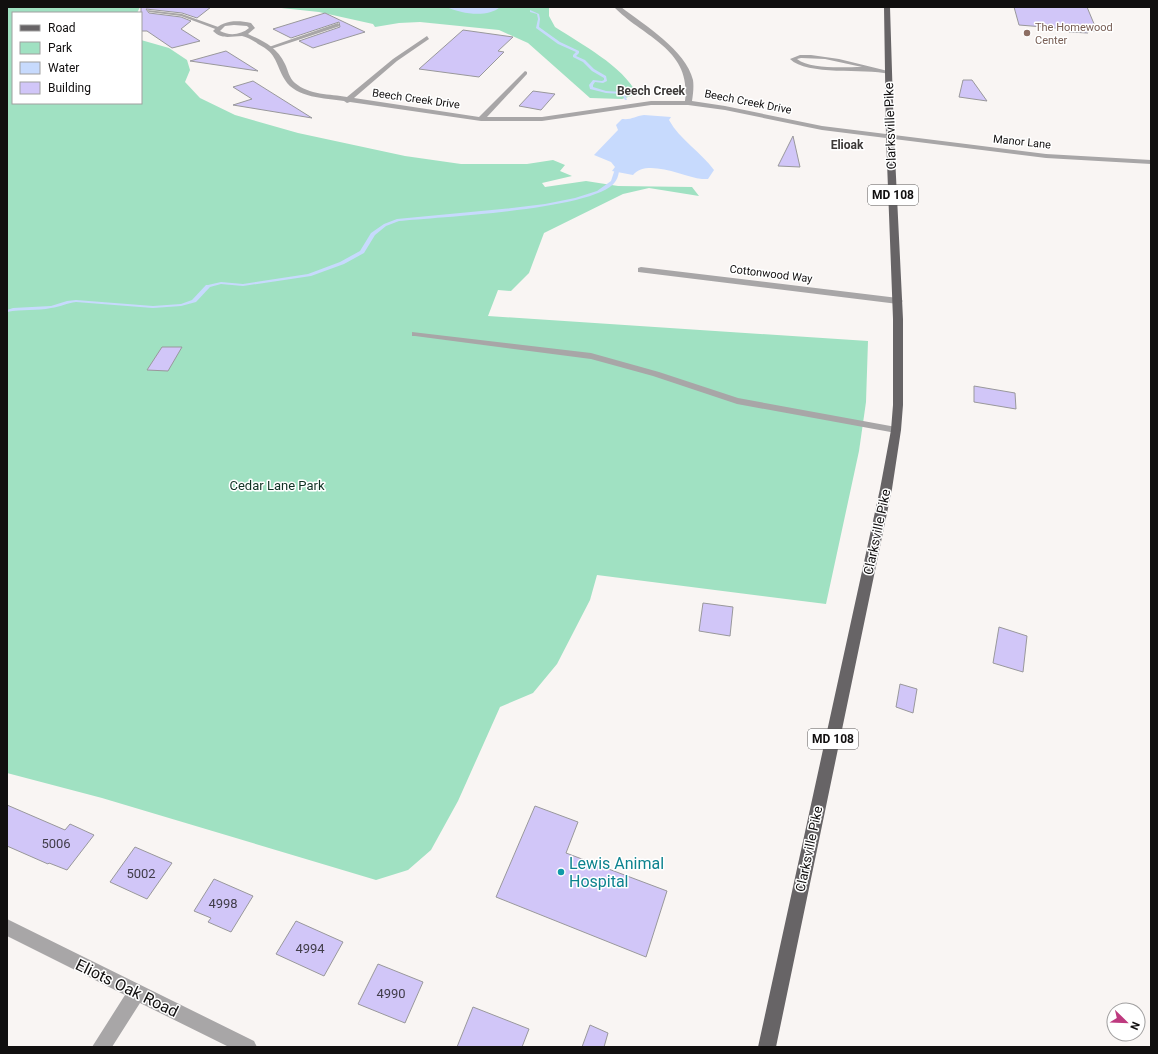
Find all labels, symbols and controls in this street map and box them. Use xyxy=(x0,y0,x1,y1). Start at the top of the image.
legend xyxy=(12,12,142,104)
text: Road xyxy=(48,21,76,35)
place label: The Homewood Center xyxy=(1035,21,1113,47)
marker: The Homewood Center xyxy=(1022,28,1032,38)
text: Park xyxy=(48,41,73,55)
text: Water xyxy=(48,61,79,75)
text: Building xyxy=(48,81,91,95)
street label: Clarksville Pike xyxy=(881,82,899,170)
district label: Beech Creek xyxy=(617,84,686,98)
street label: Beech Creek Drive xyxy=(371,86,461,112)
street label: Beech Creek Drive xyxy=(703,87,793,117)
street label: Manor Lane xyxy=(992,132,1052,152)
district label: Elioak xyxy=(831,138,864,152)
road number: MD 108 xyxy=(868,185,918,205)
street label: Cottonwood Way xyxy=(729,262,814,286)
park label: Cedar Lane Park xyxy=(230,478,325,493)
street label: Clarksville Pike xyxy=(861,488,893,576)
road number: MD 108 xyxy=(808,729,858,749)
street label: Clarksville Pike xyxy=(793,805,825,893)
house number: 5006 xyxy=(41,836,71,851)
place label: Lewis Animal Hospital xyxy=(569,854,664,891)
house number: 5002 xyxy=(126,866,156,881)
marker: Lewis Animal Hospital xyxy=(556,867,566,877)
house number: 4998 xyxy=(208,896,238,911)
house number: 4994 xyxy=(295,941,325,956)
street label: Eliots Oak Road xyxy=(73,955,181,1021)
house number: 4990 xyxy=(376,986,406,1001)
north arrow xyxy=(1106,1002,1146,1042)
text: N xyxy=(1127,1020,1142,1032)

